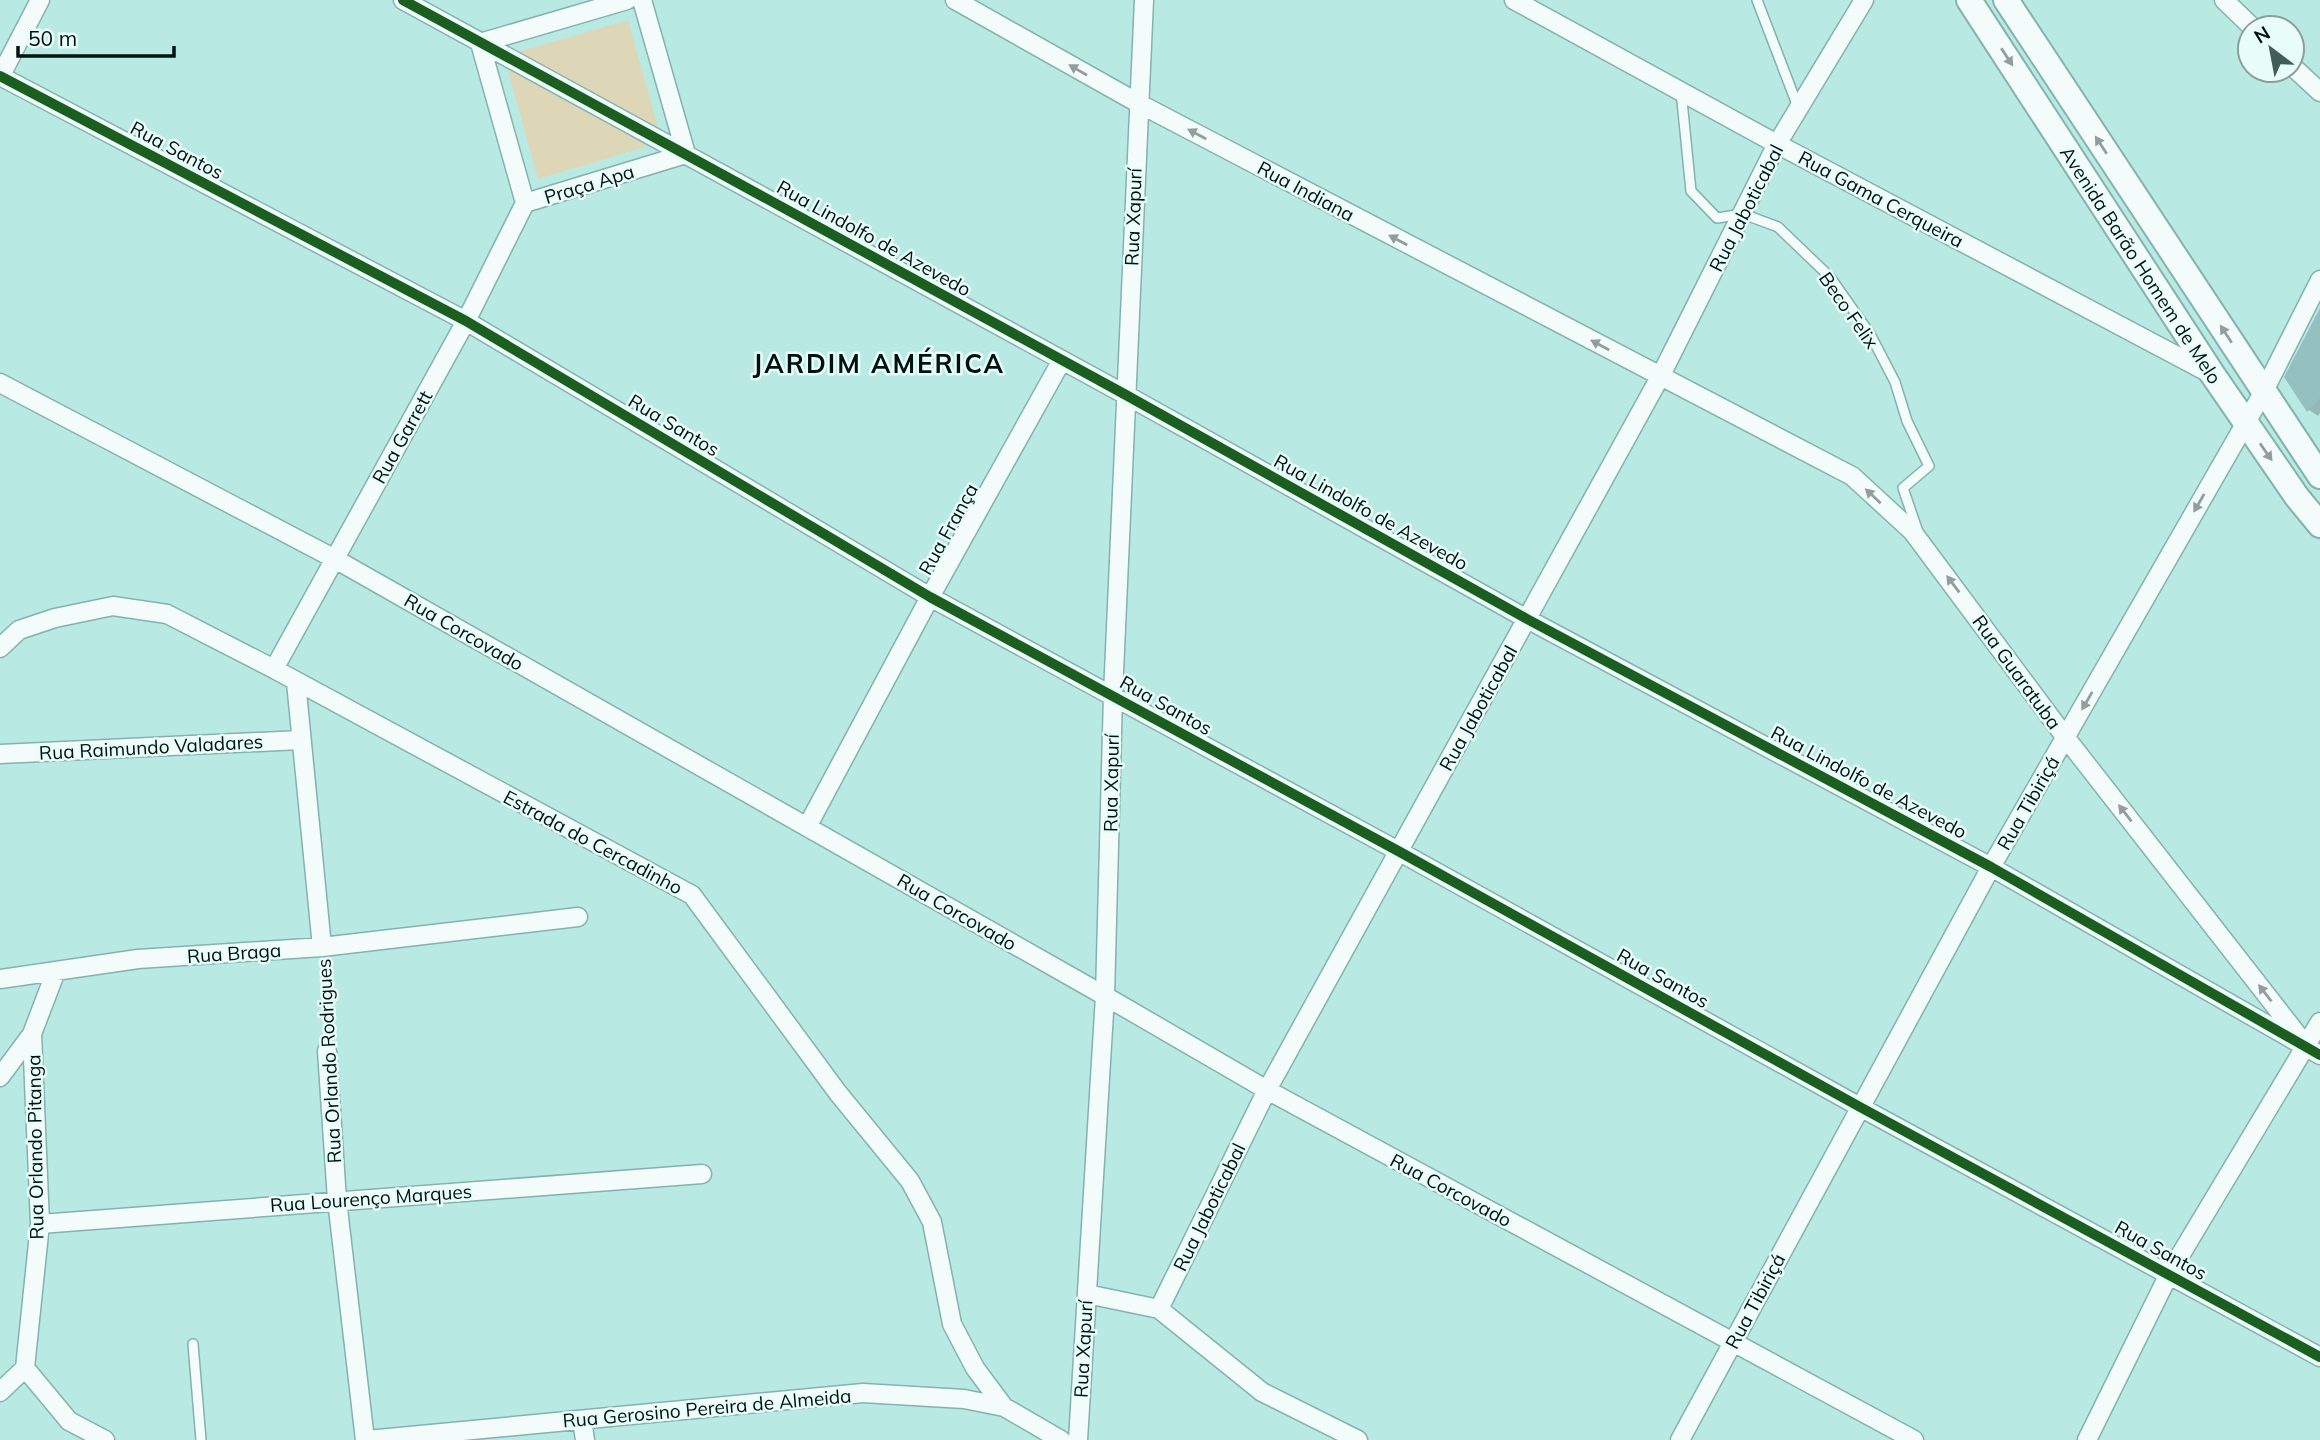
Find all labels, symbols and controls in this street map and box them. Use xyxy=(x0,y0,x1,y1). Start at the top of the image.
scale bar xyxy=(18,14,173,58)
north arrow xyxy=(2236,14,2306,84)
text: N xyxy=(2250,21,2274,49)
text: 50 m xyxy=(28,25,77,51)
one-way arrow xyxy=(2000,48,2013,67)
one-way arrow xyxy=(1069,64,1088,76)
street label: Rua Santos xyxy=(126,116,228,184)
one-way arrow xyxy=(1187,128,1206,140)
one-way arrow xyxy=(2095,135,2108,154)
street label: Rua Jaboticabal xyxy=(1704,140,1788,276)
street label: Avenida Barão Homem de Melo xyxy=(2055,142,2227,388)
street label: Rua Gama Cerqueira xyxy=(1794,145,1968,253)
street label: Rua Indiana xyxy=(1253,155,1359,227)
street label: Praça Apa xyxy=(541,159,637,209)
street label: Rua Xapurí xyxy=(1119,166,1147,266)
street label: Rua Lindolfo de Azevedo xyxy=(773,175,975,301)
one-way arrow xyxy=(1388,234,1408,245)
street label: Beco Felix xyxy=(1814,267,1884,353)
one-way arrow xyxy=(2220,325,2233,344)
one-way arrow xyxy=(1590,339,1610,351)
district label: JARDIM AMÉRICA xyxy=(753,347,1005,380)
street label: Rua Garrett xyxy=(367,386,438,488)
street label: Rua Santos xyxy=(624,389,724,461)
one-way arrow xyxy=(2259,443,2273,461)
street label: Rua Lindolfo de Azevedo xyxy=(1270,449,1472,575)
street label: Rua França xyxy=(913,479,983,579)
one-way arrow xyxy=(1864,488,1882,504)
one-way arrow xyxy=(2193,493,2205,512)
one-way arrow xyxy=(1946,575,1960,593)
street label: Rua Corcovado xyxy=(400,588,528,676)
street label: Rua Guaratuba xyxy=(1968,610,2066,734)
street label: Rua Jaboticabal xyxy=(1434,641,1522,775)
street label: Rua Santos xyxy=(1116,670,1216,740)
one-way arrow xyxy=(2081,691,2093,710)
street label: Rua Lindolfo de Azevedo xyxy=(1767,720,1971,844)
street label: Rua Raimundo Valadares xyxy=(38,729,264,765)
street label: Rua Xapurí xyxy=(1098,732,1124,832)
street label: Rua Tibiriçá xyxy=(1991,752,2065,854)
street label: Estrada do Cercadinho xyxy=(499,785,687,899)
one-way arrow xyxy=(2118,804,2132,822)
street label: Rua Corcovado xyxy=(893,868,1021,956)
street label: Rua Braga xyxy=(186,938,282,968)
street label: Rua Santos xyxy=(1613,943,1713,1013)
street label: Rua Orlando Rodrigues xyxy=(312,958,346,1164)
one-way arrow xyxy=(2257,984,2272,1002)
street label: Rua Orlando Pitanga xyxy=(21,1054,49,1240)
street label: Rua Jaboticabal xyxy=(1168,1139,1250,1275)
street label: Rua Corcovado xyxy=(1386,1148,1516,1232)
street label: Rua Lourenço Marques xyxy=(269,1179,473,1217)
street label: Rua Santos xyxy=(2111,1215,2211,1285)
street label: Rua Tibiriçá xyxy=(1720,1249,1790,1353)
street label: Rua Xapurí xyxy=(1068,1298,1098,1399)
street label: Rua Gerosino Pereira de Almeida xyxy=(562,1383,852,1433)

